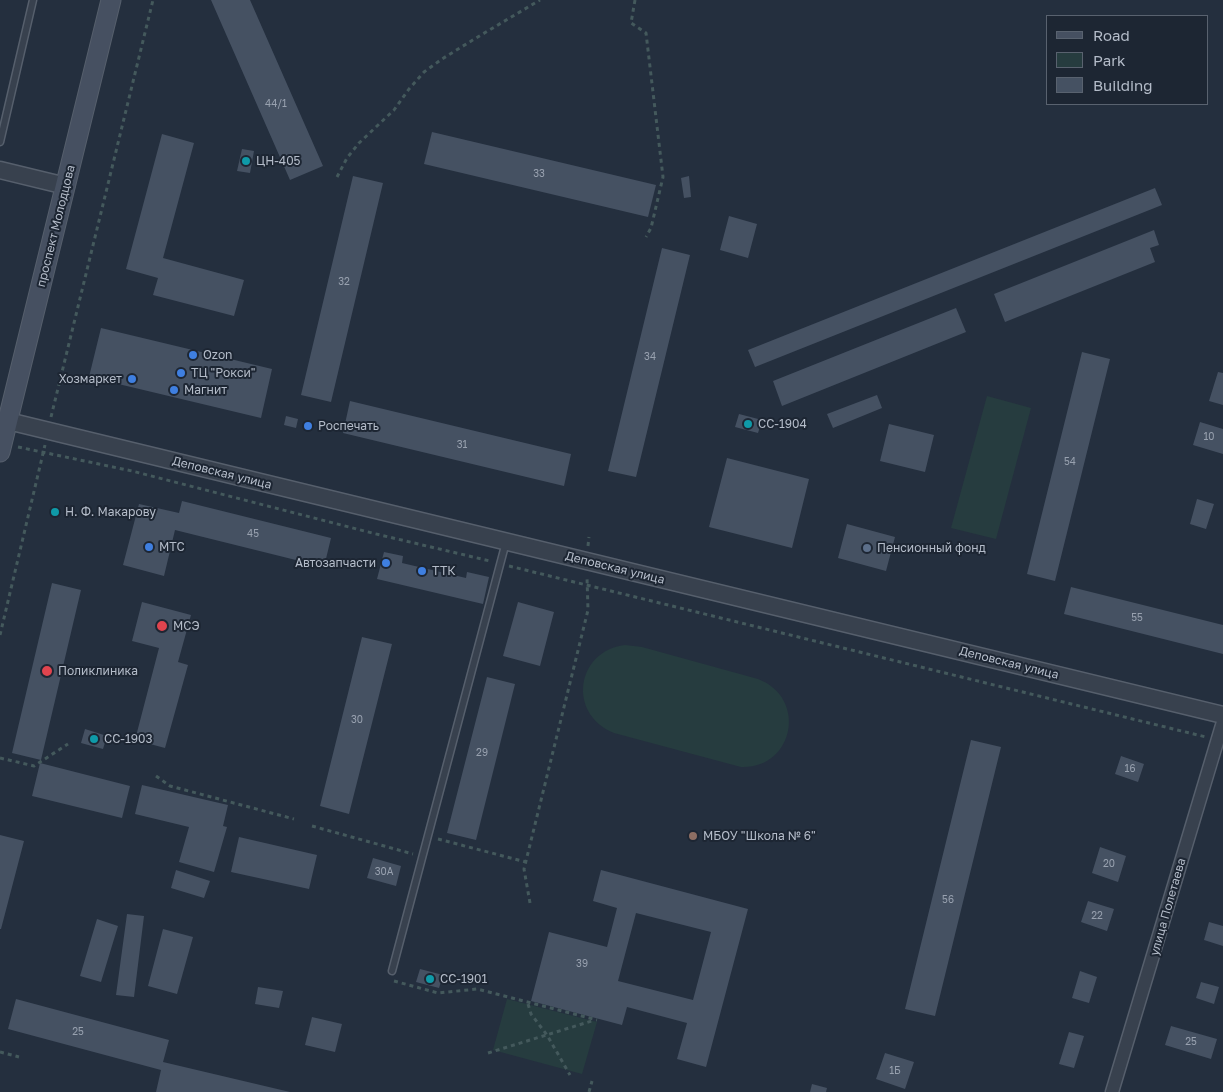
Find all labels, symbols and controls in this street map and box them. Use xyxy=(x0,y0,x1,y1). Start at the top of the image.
legend xyxy=(1046,15,1208,105)
text: Road xyxy=(1093,26,1130,44)
text: Park xyxy=(1093,51,1125,69)
text: Building xyxy=(1093,76,1153,94)
house number: 44/1 xyxy=(265,98,287,110)
place label: ЦН-405 xyxy=(256,154,301,168)
marker: ЦН-405 xyxy=(240,155,252,167)
street label: проспект Молодцова xyxy=(34,164,78,288)
house number: 33 xyxy=(533,168,545,180)
house number: 32 xyxy=(338,276,350,288)
place label: Ozon xyxy=(203,348,232,362)
marker: Ozon xyxy=(187,349,199,361)
house number: 34 xyxy=(644,351,656,363)
place label: ТЦ "Рокси" xyxy=(191,366,255,380)
marker: ТЦ "Рокси" xyxy=(175,367,187,379)
place label: Хозмаркет xyxy=(59,372,122,386)
marker: Хозмаркет xyxy=(126,373,138,385)
place label: Магнит xyxy=(184,383,227,397)
marker: Магнит xyxy=(168,384,180,396)
place label: СС-1904 xyxy=(758,417,807,431)
marker: СС-1904 xyxy=(742,418,754,430)
place label: Роспечать xyxy=(318,419,379,433)
marker: Роспечать xyxy=(302,420,314,432)
house number: 10 xyxy=(1203,431,1215,443)
house number: 31 xyxy=(457,439,467,451)
street label: Деповская улица xyxy=(171,454,273,492)
house number: 54 xyxy=(1064,456,1076,468)
place label: Н. Ф. Макарову xyxy=(65,505,156,519)
marker: Н. Ф. Макарову xyxy=(49,506,61,518)
house number: 45 xyxy=(247,528,259,540)
place label: МТС xyxy=(159,540,185,554)
marker: МТС xyxy=(143,541,155,553)
place label: Пенсионный фонд xyxy=(877,541,986,555)
marker: Пенсионный фонд xyxy=(861,542,873,554)
street label: Деповская улица xyxy=(564,549,666,587)
place label: Автозапчасти xyxy=(295,556,376,570)
marker: Автозапчасти xyxy=(380,557,392,569)
place label: ТТК xyxy=(432,564,456,578)
marker: ТТК xyxy=(416,565,428,577)
house number: 55 xyxy=(1131,612,1143,624)
marker: МСЭ xyxy=(155,619,169,633)
place label: МСЭ xyxy=(173,619,200,633)
street label: Деповская улица xyxy=(958,644,1060,682)
marker: Поликлиника xyxy=(40,664,54,678)
place label: Поликлиника xyxy=(58,664,138,678)
house number: 30 xyxy=(351,714,363,726)
place label: СС-1903 xyxy=(104,732,152,746)
marker: СС-1903 xyxy=(88,733,100,745)
house number: 29 xyxy=(476,747,488,759)
house number: 16 xyxy=(1125,763,1135,775)
place label: МБОУ "Школа № 6" xyxy=(703,829,816,843)
marker: МБОУ "Школа № 6" xyxy=(687,830,699,842)
street label: улица Полетаева xyxy=(1147,856,1189,958)
house number: 20 xyxy=(1103,858,1115,870)
house number: 30А xyxy=(375,866,393,878)
house number: 56 xyxy=(942,894,954,906)
house number: 22 xyxy=(1091,910,1103,922)
house number: 39 xyxy=(576,958,588,970)
place label: СС-1901 xyxy=(440,972,487,986)
marker: СС-1901 xyxy=(424,973,436,985)
house number: 25 xyxy=(72,1026,84,1038)
house number: 25 xyxy=(1185,1036,1197,1048)
house number: 1Б xyxy=(889,1065,901,1077)

